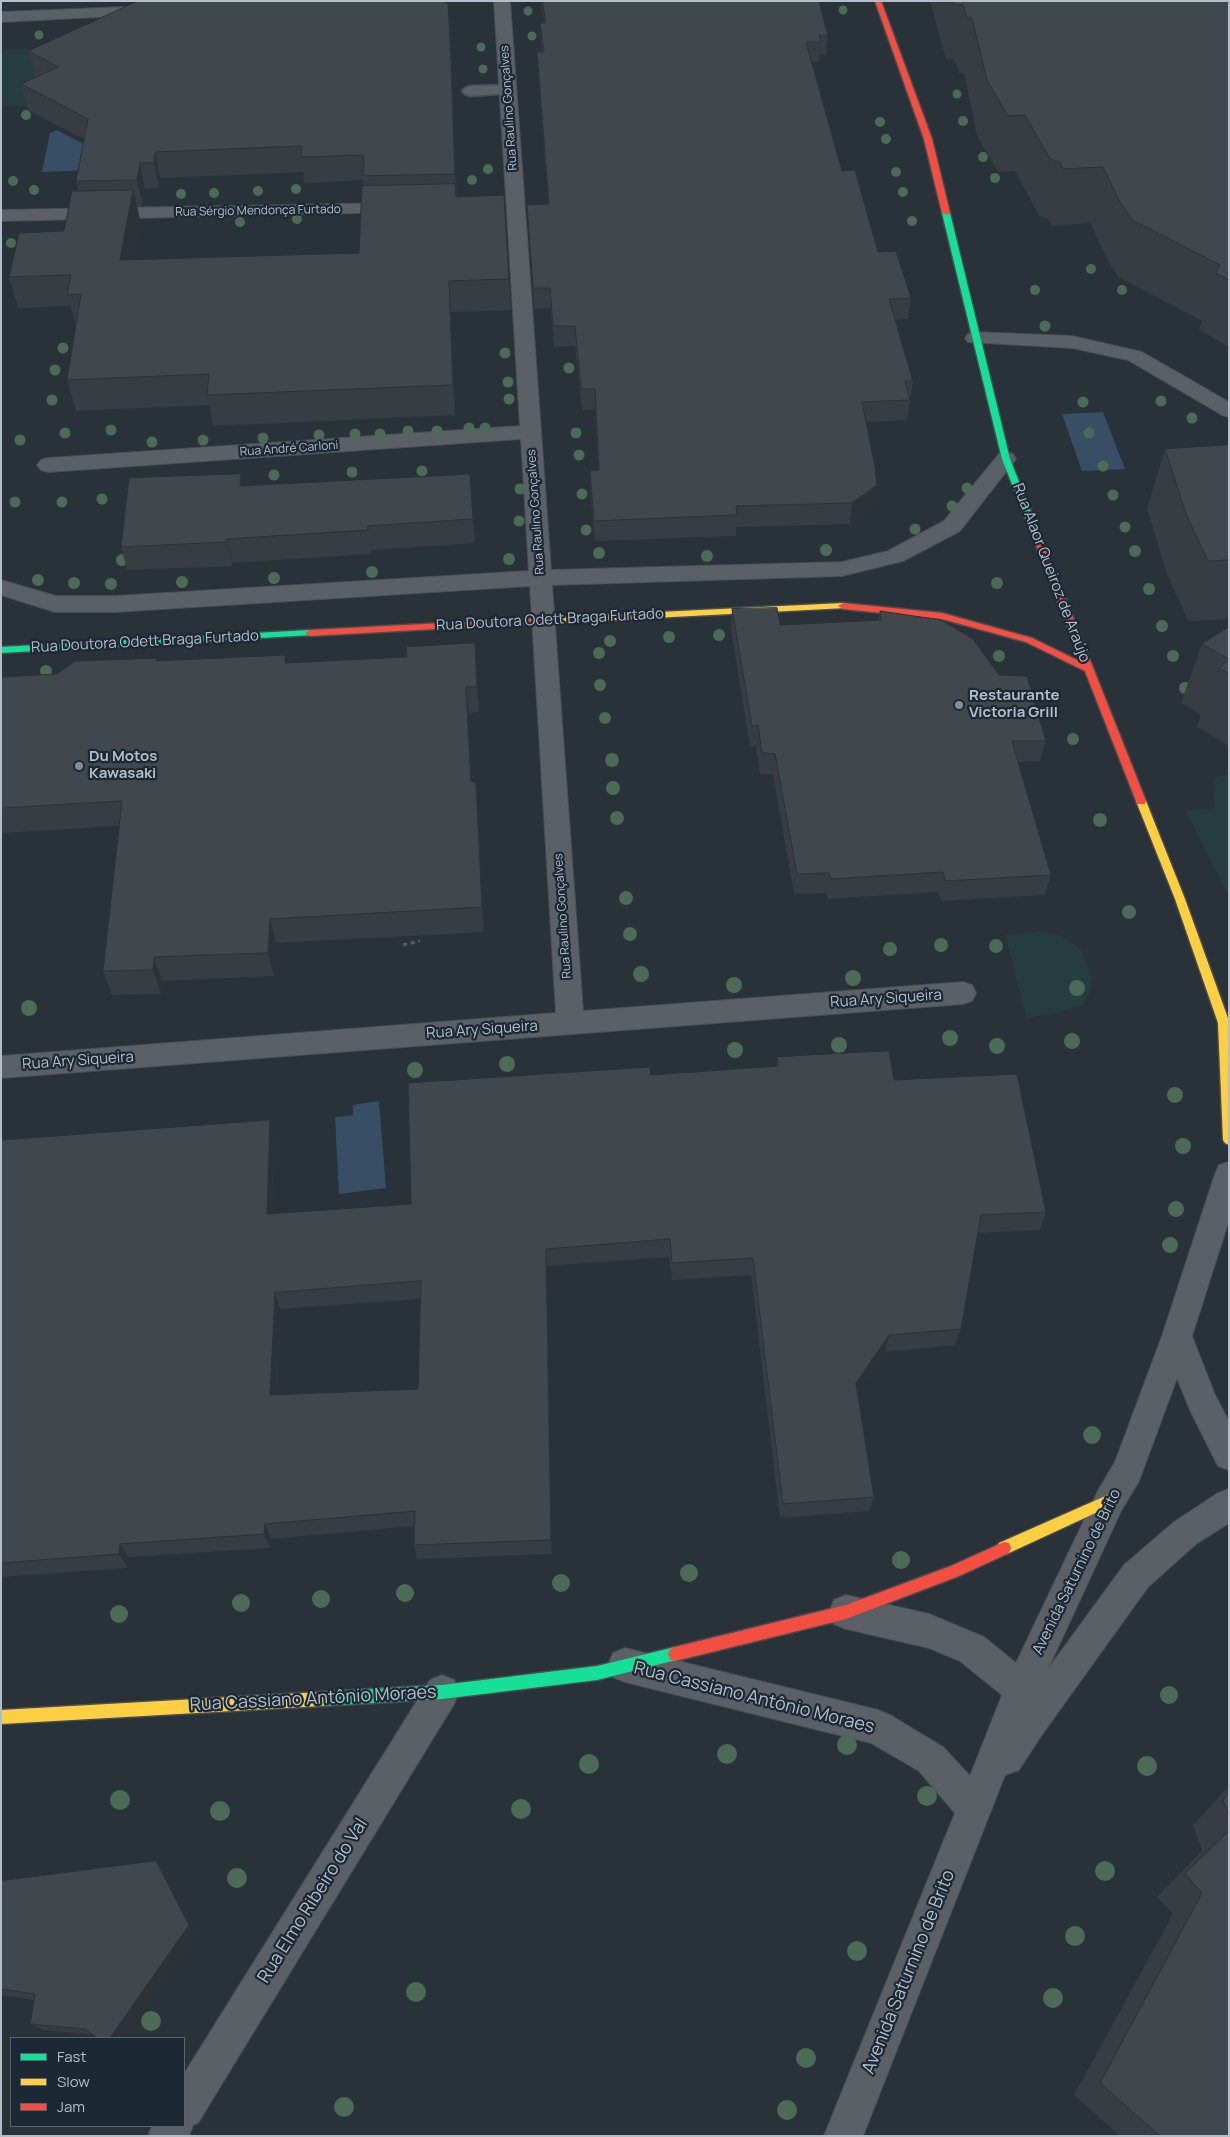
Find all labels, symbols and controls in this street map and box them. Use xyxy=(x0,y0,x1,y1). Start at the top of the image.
street label: Rua Raulino Gonçalves xyxy=(497,45,521,171)
street label: Rua Sérgio Mendonça Furtado xyxy=(175,202,341,220)
street label: Rua André Carloni xyxy=(239,438,339,460)
street label: Rua Raulino Gonçalves xyxy=(524,449,548,575)
street label: Rua Alaor Queiroz de Araújo xyxy=(1009,481,1093,665)
street label: Rua Doutora Odett Braga Furtado xyxy=(436,605,664,635)
street label: Rua Doutora Odett Braga Furtado xyxy=(31,627,259,657)
place label: Restaurante Victoria Grill xyxy=(969,687,1060,722)
marker: Restaurante Victoria Grill xyxy=(953,699,965,711)
place label: Du Motos Kawasaki xyxy=(89,748,157,783)
marker: Du Motos Kawasaki xyxy=(73,760,85,772)
street label: Rua Raulino Gonçalves xyxy=(551,853,575,979)
street label: Rua Ary Siqueira xyxy=(830,986,942,1012)
street label: Rua Ary Siqueira xyxy=(426,1017,538,1043)
street label: Rua Ary Siqueira xyxy=(22,1048,134,1074)
street label: Avenida Saturnino de Brito xyxy=(1029,1486,1125,1658)
street label: Rua Cassiano Antônio Moraes xyxy=(632,1658,876,1738)
street label: Rua Cassiano Antônio Moraes xyxy=(189,1682,437,1716)
street label: Rua Elmo Ribeiro do Val xyxy=(253,1815,373,1987)
street label: Avenida Saturnino de Brito xyxy=(858,1867,960,2077)
legend xyxy=(10,2037,185,2127)
text: Fast xyxy=(57,2046,86,2067)
text: Slow xyxy=(57,2071,90,2092)
text: Jam xyxy=(57,2096,85,2117)

